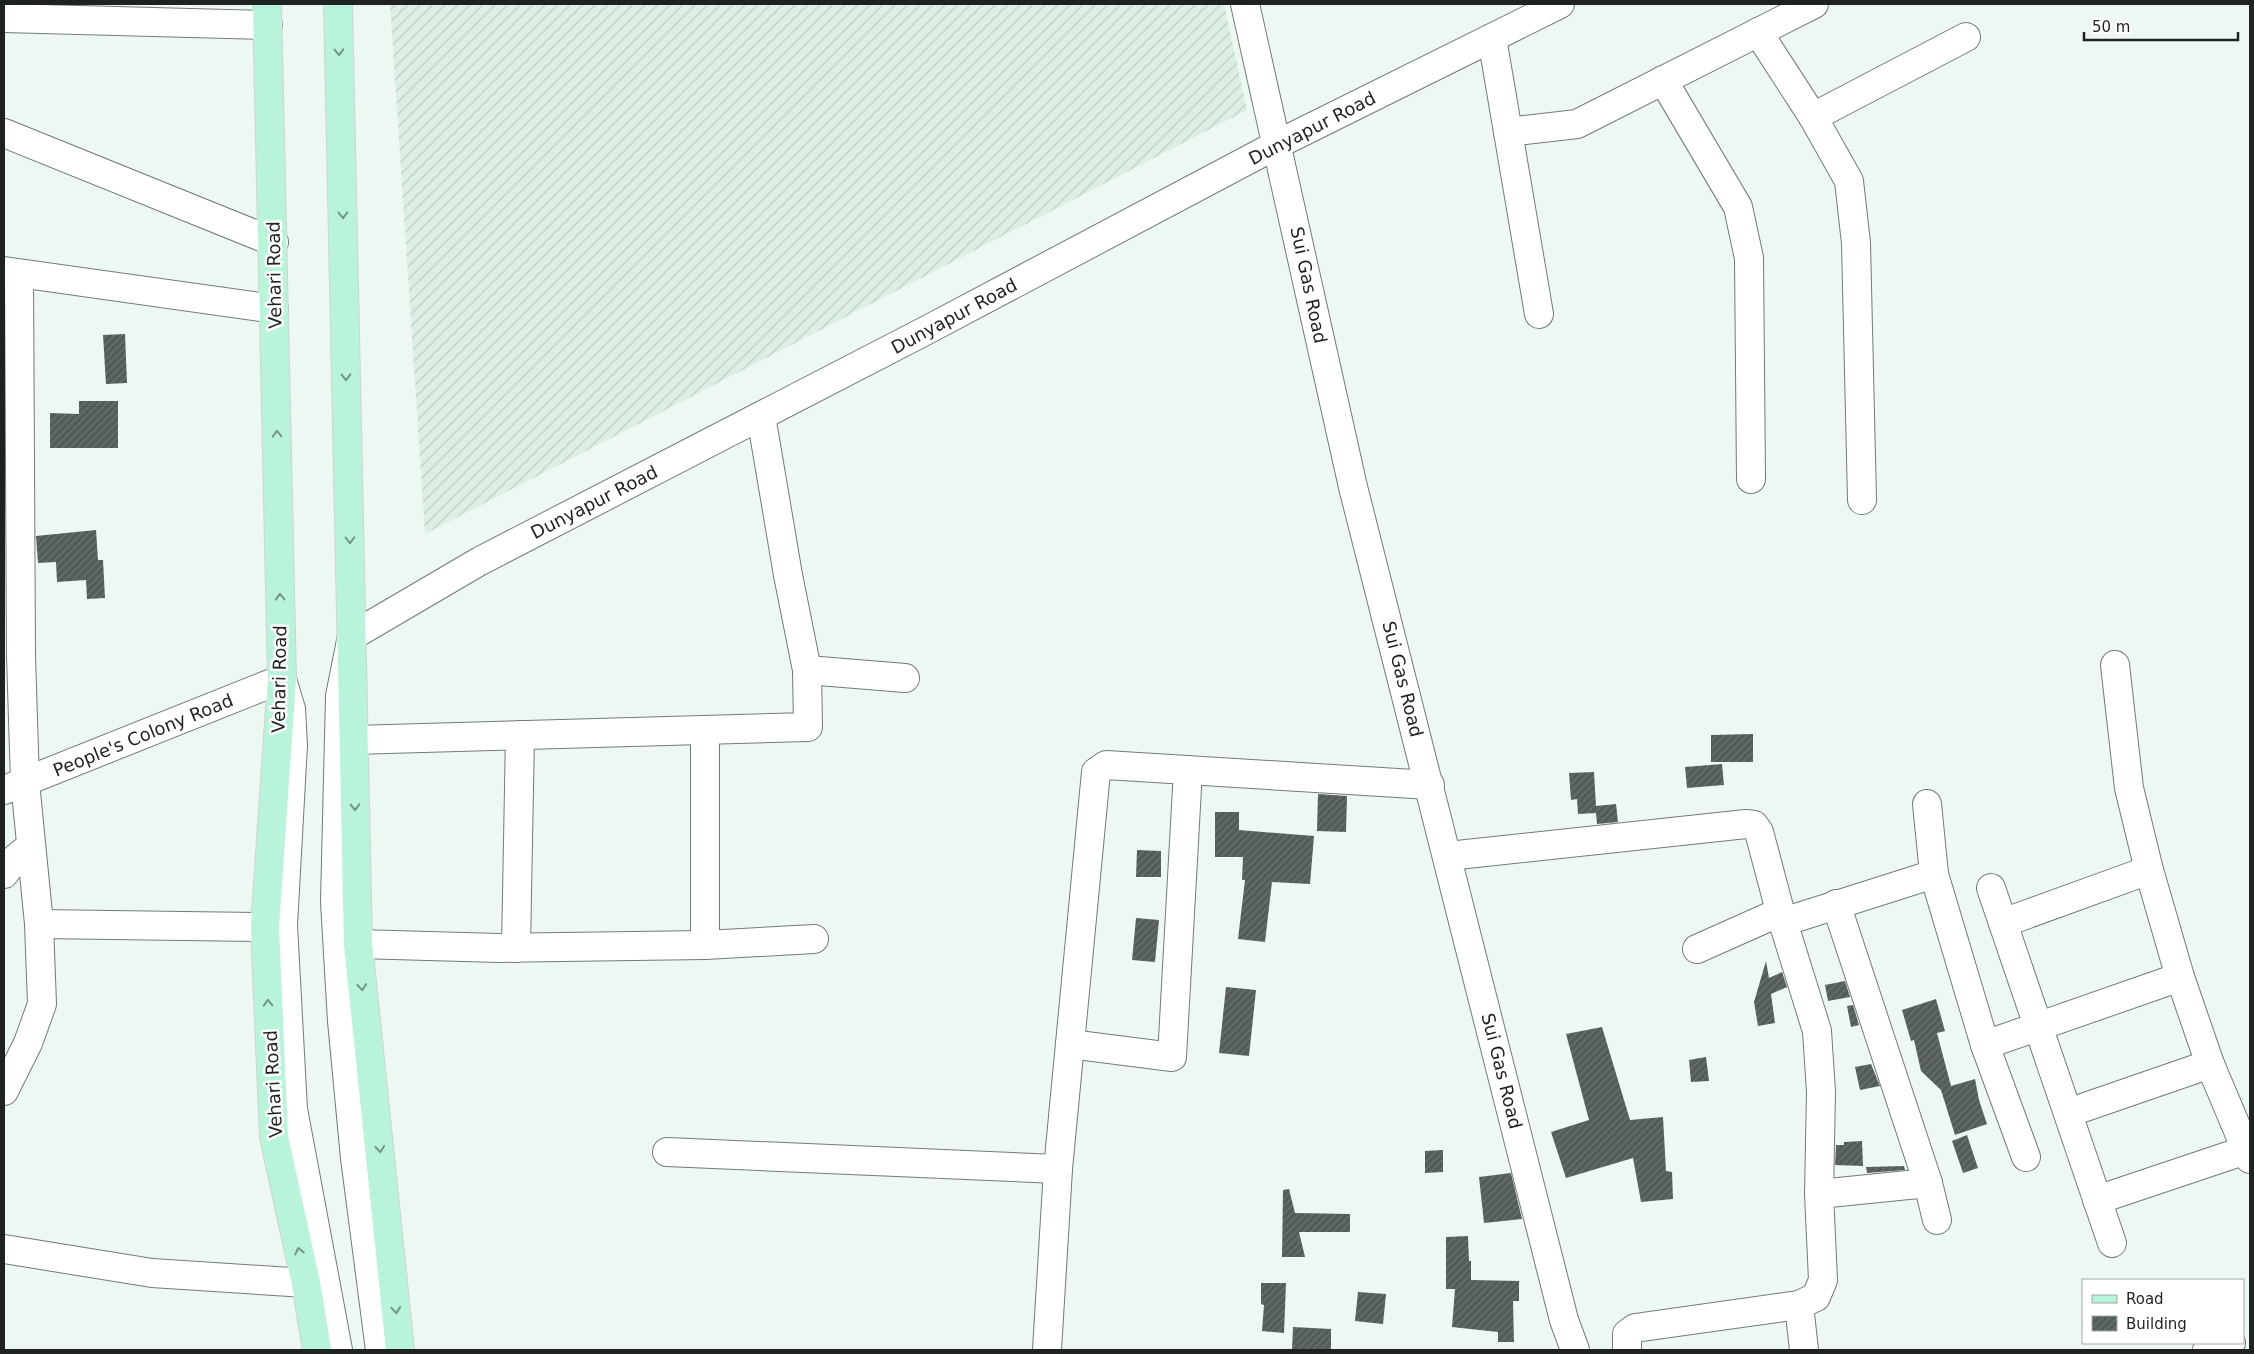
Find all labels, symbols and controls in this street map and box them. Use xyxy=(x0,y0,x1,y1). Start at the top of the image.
scale bar xyxy=(2084,10,2238,42)
text: 50 m xyxy=(2092,18,2130,36)
one-way arrow xyxy=(334,49,344,57)
street label: Dunyapur Road xyxy=(1245,87,1379,169)
one-way arrow xyxy=(337,211,348,219)
street label: Vehari Road xyxy=(263,221,285,329)
street label: Sui Gas Road xyxy=(1286,225,1332,345)
street label: Dunyapur Road xyxy=(887,274,1021,358)
one-way arrow xyxy=(341,374,351,382)
one-way arrow xyxy=(272,430,282,438)
street label: Dunyapur Road xyxy=(527,461,661,543)
one-way arrow xyxy=(345,536,355,544)
one-way arrow xyxy=(275,592,286,600)
street label: Sui Gas Road xyxy=(1378,619,1428,739)
street label: Vehari Road xyxy=(268,625,290,733)
street label: People's Colony Road xyxy=(50,689,236,781)
one-way arrow xyxy=(349,804,360,812)
one-way arrow xyxy=(356,983,367,991)
one-way arrow xyxy=(263,999,274,1007)
street label: Sui Gas Road xyxy=(1477,1011,1527,1131)
street label: Vehari Road xyxy=(260,1030,286,1138)
one-way arrow xyxy=(374,1145,385,1153)
one-way arrow xyxy=(294,1246,305,1255)
legend xyxy=(2082,1279,2244,1344)
text: Road xyxy=(2126,1290,2164,1308)
one-way arrow xyxy=(391,1307,402,1315)
text: Building xyxy=(2126,1315,2187,1333)

